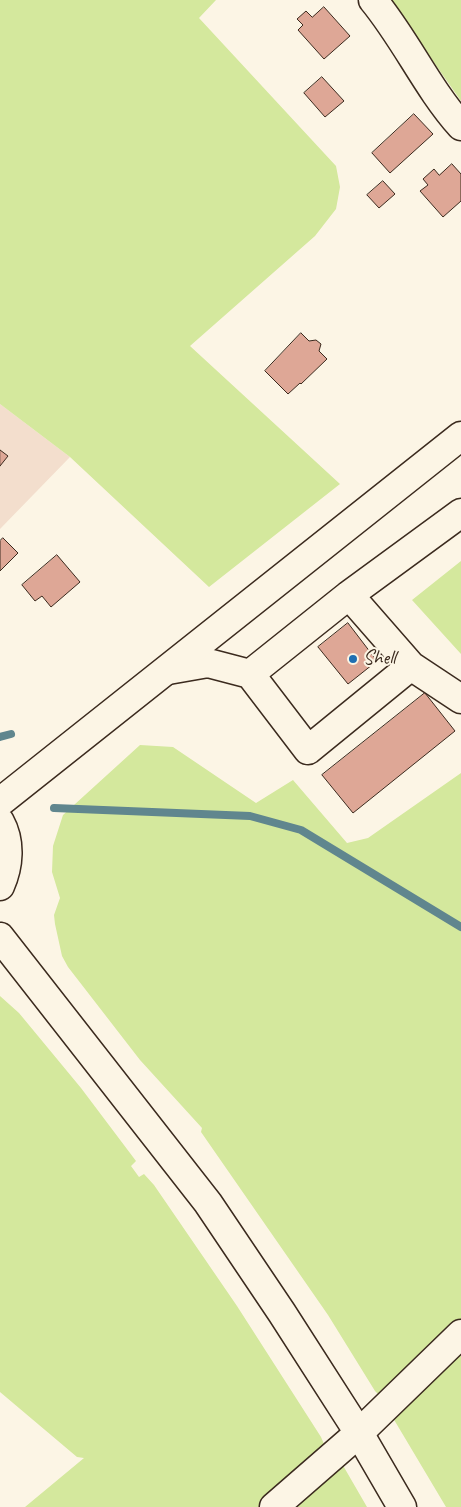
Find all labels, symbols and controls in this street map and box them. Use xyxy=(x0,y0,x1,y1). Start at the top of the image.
place label: Shell xyxy=(363,647,396,671)
marker: Shell xyxy=(347,653,359,665)

